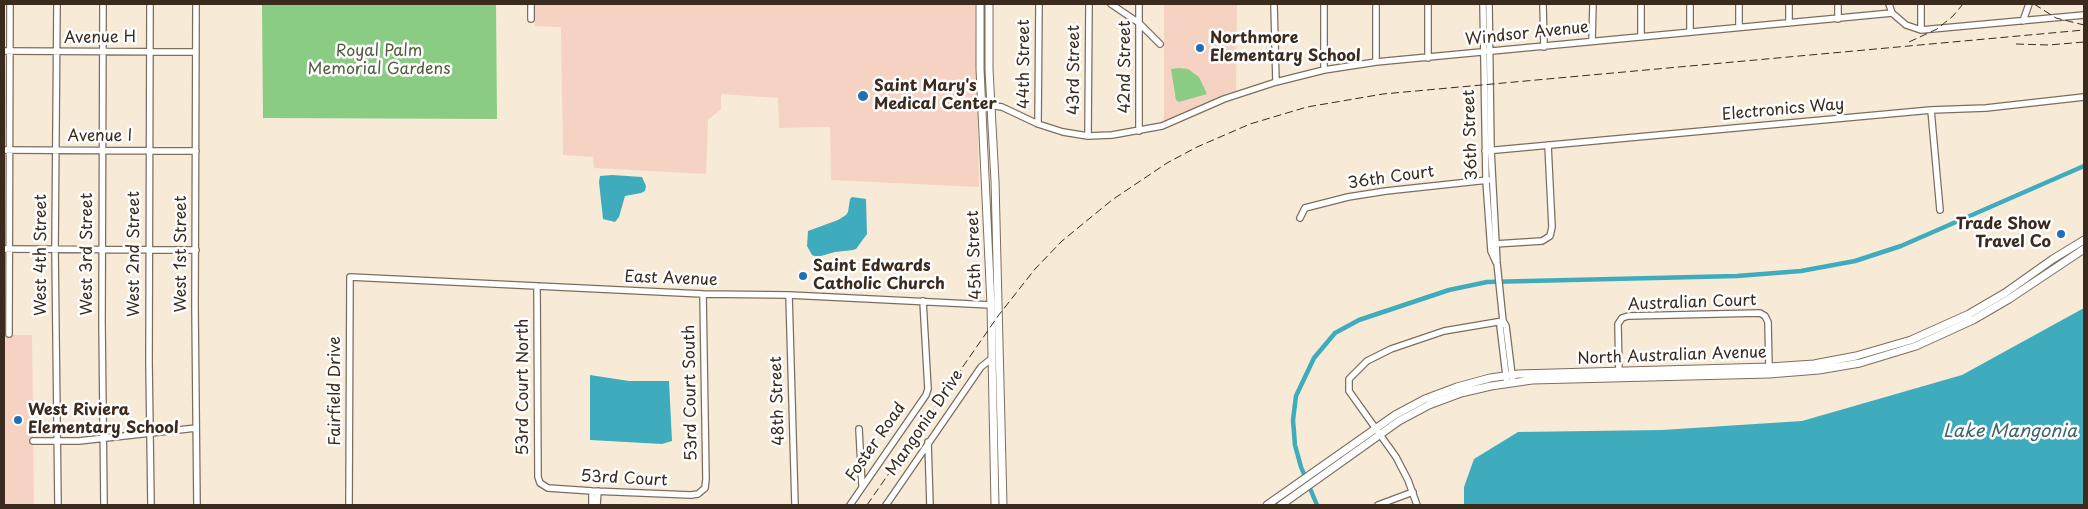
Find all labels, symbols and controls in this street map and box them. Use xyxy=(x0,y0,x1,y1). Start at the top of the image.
street label: Windsor Avenue xyxy=(1464,18,1590,50)
street label: 44th Street xyxy=(1015,19,1035,109)
street label: 42nd Street xyxy=(1116,20,1136,114)
street label: 43rd Street xyxy=(1065,25,1085,115)
street label: Avenue H xyxy=(64,28,136,48)
place label: Northmore Elementary School xyxy=(1210,29,1361,67)
park label: Royal Palm Memorial Gardens xyxy=(307,42,451,80)
marker: Northmore Elementary School xyxy=(1194,42,1206,54)
place label: Saint Mary's Medical Center xyxy=(874,77,997,115)
marker: Saint Mary's Medical Center xyxy=(856,89,870,103)
street label: 36th Street xyxy=(1460,89,1482,181)
street label: Electronics Way xyxy=(1721,95,1845,125)
street label: Avenue I xyxy=(68,127,132,147)
street label: 36th Court xyxy=(1347,162,1435,194)
street label: West 2nd Street xyxy=(125,191,145,317)
street label: West 3rd Street xyxy=(78,193,98,315)
street label: West 4th Street xyxy=(32,194,52,316)
street label: West 1st Street xyxy=(172,195,192,313)
street label: 45th Street xyxy=(964,210,986,300)
place label: Trade Show Travel Co xyxy=(1956,215,2051,253)
marker: Trade Show Travel Co xyxy=(2055,228,2067,240)
place label: Saint Edwards Catholic Church xyxy=(813,257,945,295)
street label: East Avenue xyxy=(624,268,718,290)
marker: Saint Edwards Catholic Church xyxy=(797,270,809,282)
street label: Australian Court xyxy=(1627,291,1757,315)
street label: 53rd Court North xyxy=(514,319,534,455)
street label: 53rd Court South xyxy=(680,325,702,461)
street label: Fairfield Drive xyxy=(326,336,346,446)
street label: North Australian Avenue xyxy=(1577,343,1767,369)
street label: 48th Street xyxy=(767,356,789,446)
street label: Mangonia Drive xyxy=(883,366,967,480)
street label: Foster Road xyxy=(842,399,910,485)
place label: West Riviera Elementary School xyxy=(28,401,179,439)
marker: West Riviera Elementary School xyxy=(12,414,24,426)
water label: Lake Mangonia xyxy=(1943,421,2077,443)
street label: 53rd Court xyxy=(580,467,668,491)

